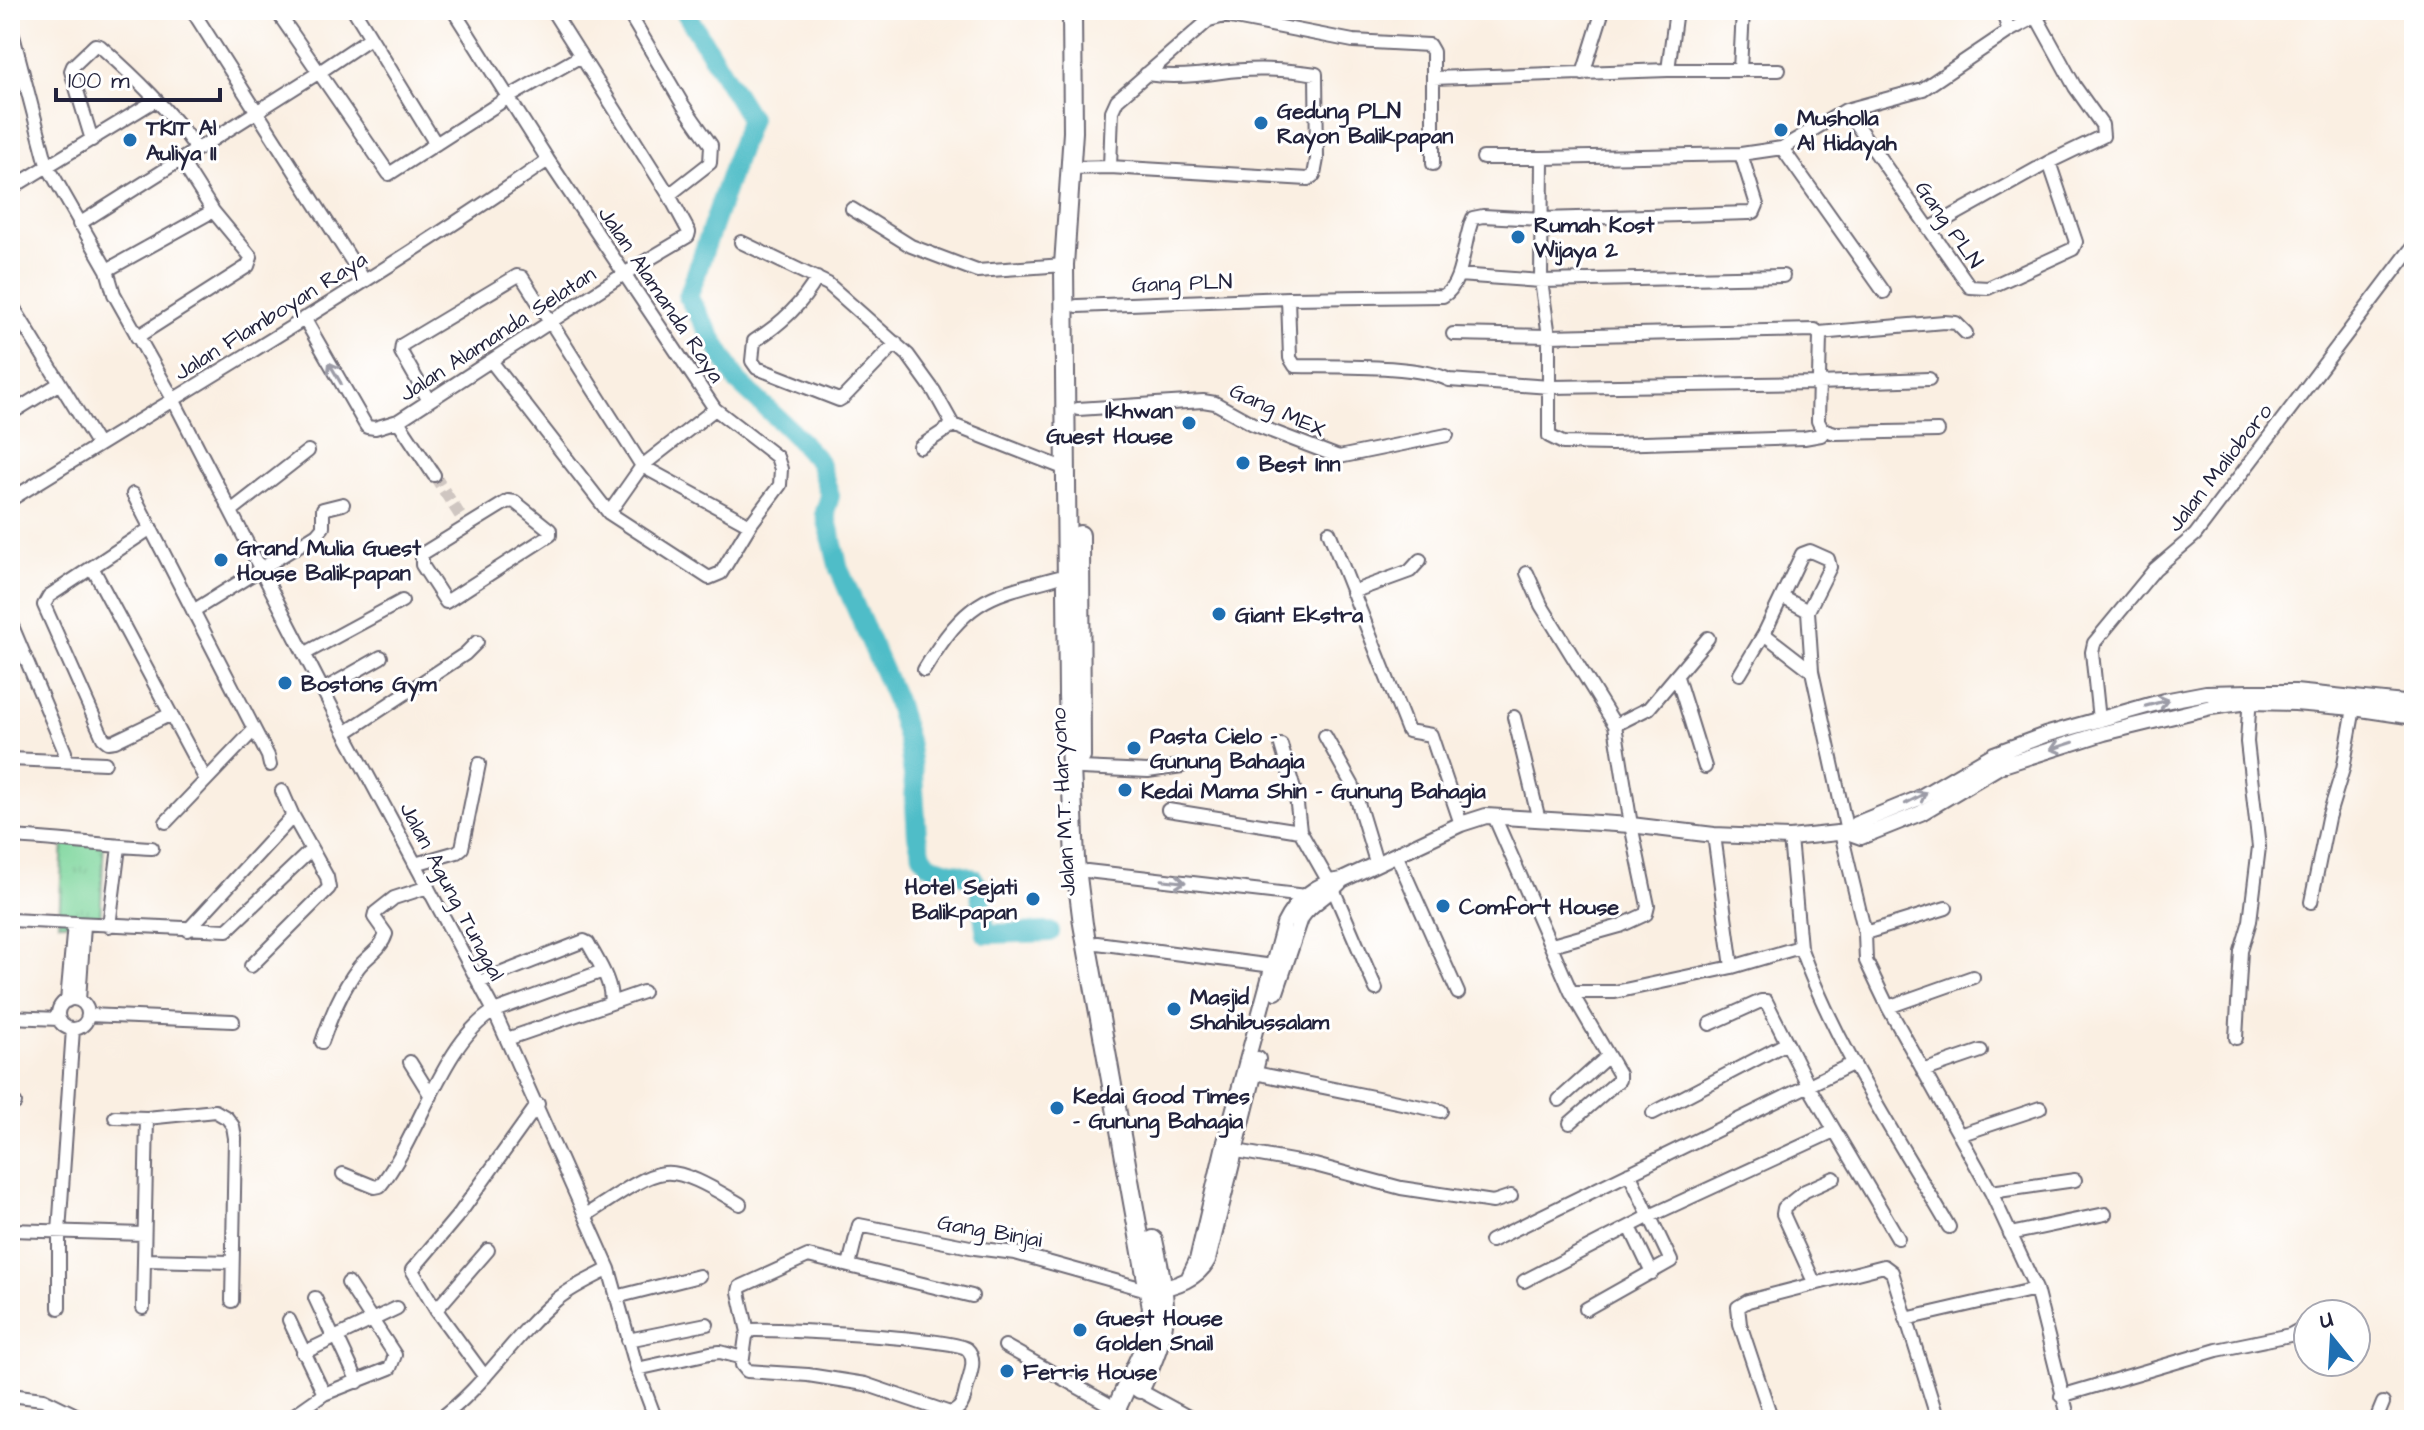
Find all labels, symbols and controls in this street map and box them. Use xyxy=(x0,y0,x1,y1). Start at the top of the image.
scale bar xyxy=(56,52,220,102)
text: 100 m xyxy=(68,64,130,98)
place label: Gedung PLN Rayon Balikpapan xyxy=(1277,96,1453,154)
place label: Musholla Al Hidayah xyxy=(1797,103,1898,161)
place label: TKIT Al Auliya II xyxy=(145,113,217,171)
marker: Gedung PLN Rayon Balikpapan xyxy=(1252,114,1270,132)
marker: Musholla Al Hidayah xyxy=(1772,121,1790,139)
marker: TKIT Al Auliya II xyxy=(121,131,139,149)
street label: Gang PLN xyxy=(1906,175,1990,276)
street label: Jalan Alamanda Raya xyxy=(589,200,731,390)
place label: Rumah Kost Wijaya 2 xyxy=(1533,210,1656,268)
marker: Rumah Kost Wijaya 2 xyxy=(1509,228,1527,246)
street label: Jalan Flamboyan Raya xyxy=(168,244,374,389)
street label: Jalan Alamanda Selatan xyxy=(394,259,602,409)
street label: Gang PLN xyxy=(1131,266,1233,302)
one-way arrow xyxy=(327,362,343,385)
street label: Gang MEX xyxy=(1224,375,1330,446)
place label: Ikhwan Guest House xyxy=(1046,396,1173,452)
street label: Jalan Malioboro xyxy=(2160,397,2281,539)
marker: Ikhwan Guest House xyxy=(1180,414,1198,432)
place label: Best Inn xyxy=(1259,449,1341,480)
marker: Best Inn xyxy=(1234,454,1252,472)
place label: Grand Mulia Guest House Balikpapan xyxy=(237,533,422,589)
marker: Grand Mulia Guest House Balikpapan xyxy=(212,551,230,569)
place label: Giant Ekstra xyxy=(1235,600,1364,631)
marker: Giant Ekstra xyxy=(1210,605,1228,623)
place label: Bostons Gym xyxy=(301,669,437,702)
marker: Bostons Gym xyxy=(276,674,294,692)
one-way arrow xyxy=(2143,695,2169,710)
street label: Jalan M.T. Haryono xyxy=(1043,706,1085,897)
place label: Pasta Cielo - Gunung Bahagia xyxy=(1150,721,1305,778)
marker: Pasta Cielo - Gunung Bahagia xyxy=(1125,739,1143,757)
one-way arrow xyxy=(2050,739,2076,754)
place label: Kedai Mama Shin - Gunung Bahagia xyxy=(1141,776,1486,808)
marker: Kedai Mama Shin - Gunung Bahagia xyxy=(1116,781,1134,799)
one-way arrow xyxy=(1904,790,1927,806)
street label: Jalan Agung Tunggal xyxy=(391,797,512,987)
place label: Hotel Sejati Balikpapan xyxy=(905,872,1018,928)
one-way arrow xyxy=(1160,874,1187,889)
marker: Hotel Sejati Balikpapan xyxy=(1024,890,1042,908)
place label: Comfort House xyxy=(1459,892,1619,923)
marker: Comfort House xyxy=(1434,897,1452,915)
place label: Masjid Shahibussalam xyxy=(1189,982,1330,1038)
marker: Masjid Shahibussalam xyxy=(1165,1000,1183,1018)
place label: Kedai Good Times - Gunung Bahagia xyxy=(1073,1081,1250,1138)
marker: Kedai Good Times - Gunung Bahagia xyxy=(1048,1099,1066,1117)
street label: Gang Binjai xyxy=(935,1207,1045,1257)
north arrow xyxy=(2292,1298,2372,1378)
place label: Guest House Golden Snail xyxy=(1096,1303,1223,1359)
text: U xyxy=(2316,1304,2337,1337)
marker: Guest House Golden Snail xyxy=(1071,1321,1089,1339)
place label: Ferris House xyxy=(1023,1357,1158,1388)
marker: Ferris House xyxy=(998,1362,1016,1380)

